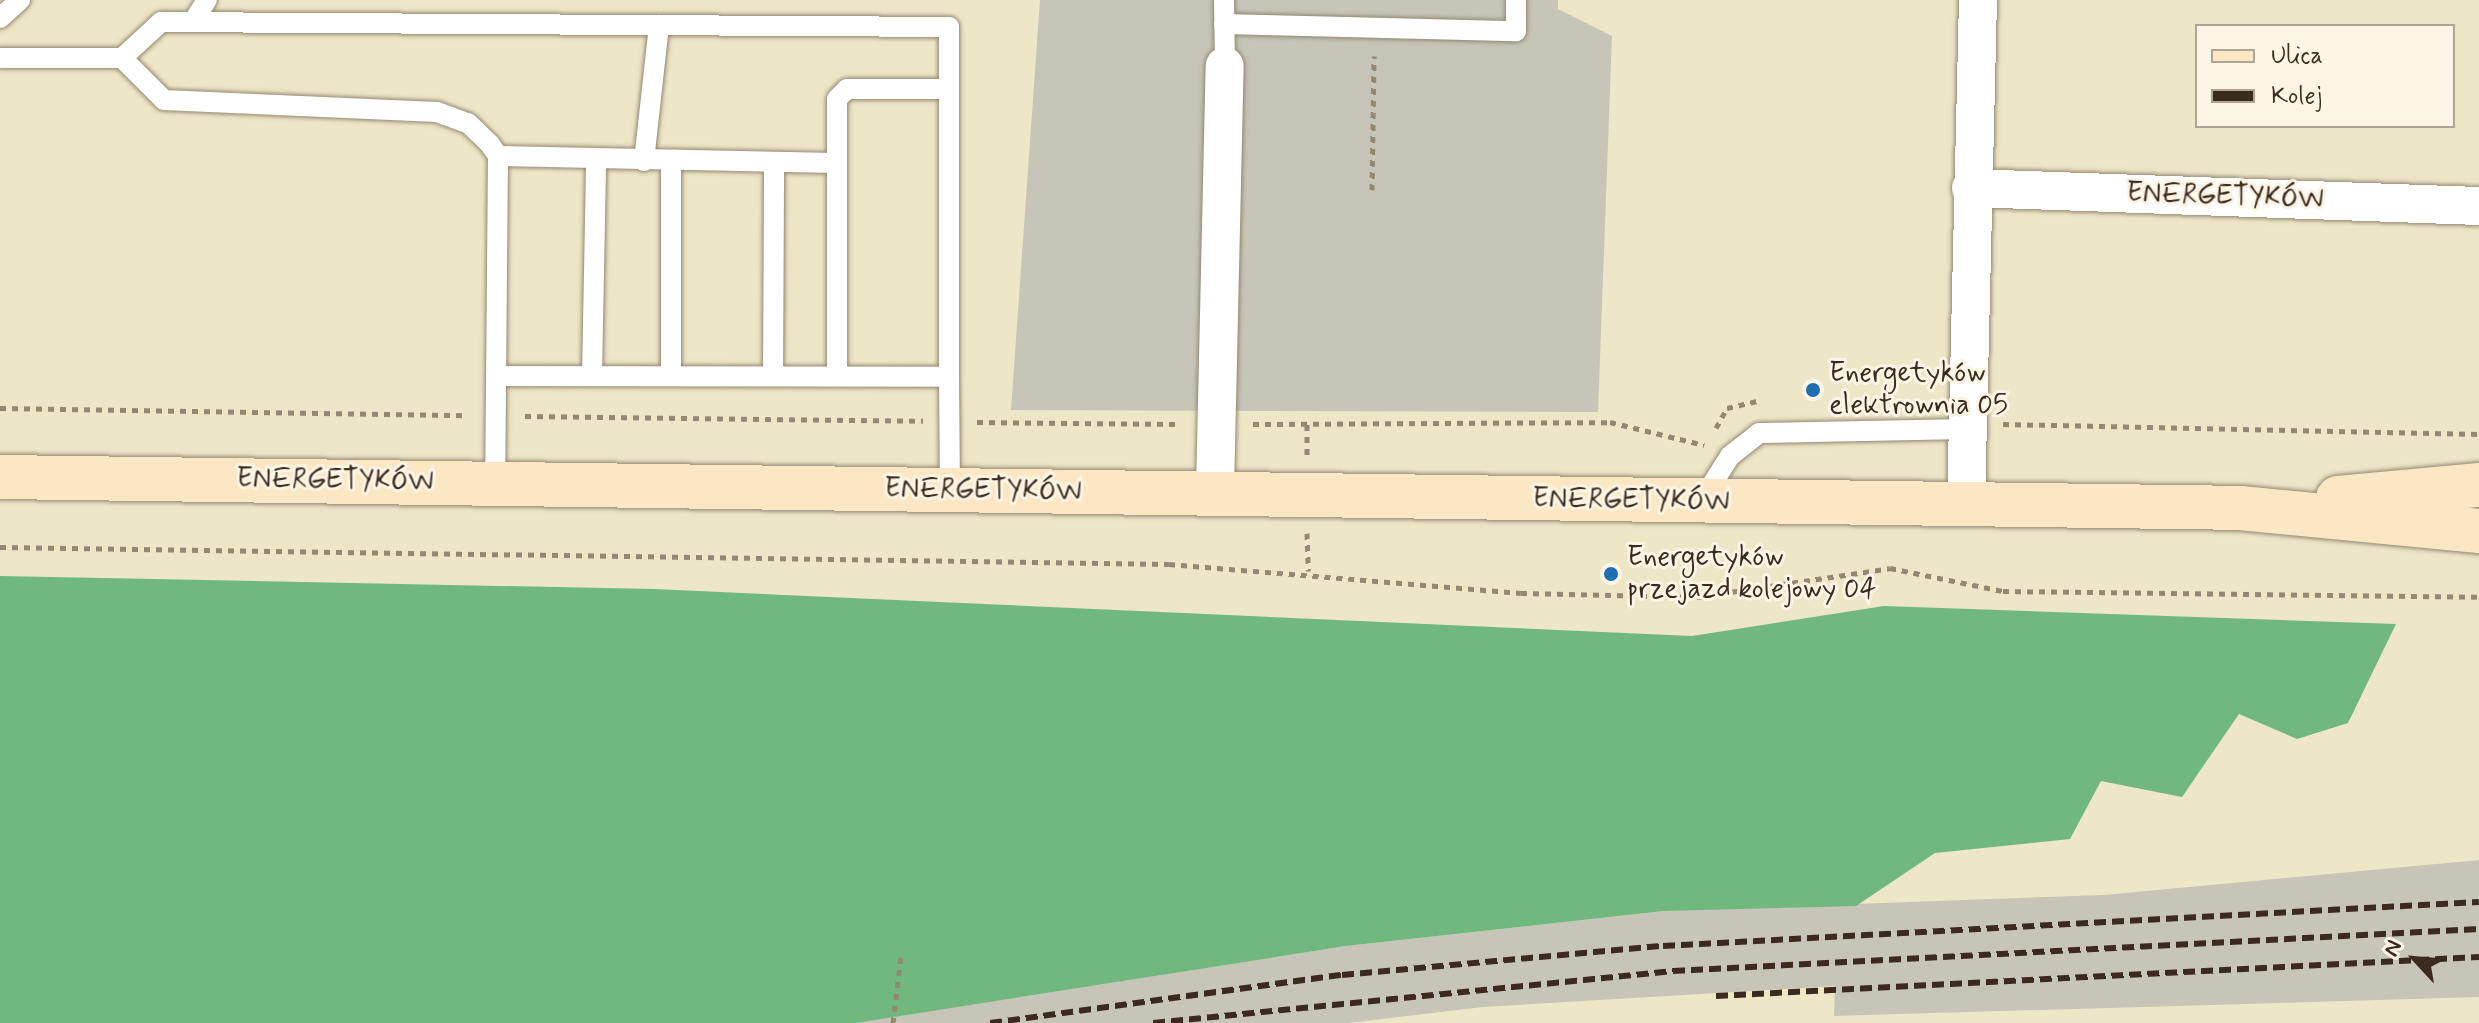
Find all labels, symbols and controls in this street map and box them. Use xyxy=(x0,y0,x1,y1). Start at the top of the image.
legend xyxy=(2195,24,2455,128)
text: Ulica xyxy=(2271,41,2323,72)
text: Kolej xyxy=(2271,81,2322,112)
street label: ENERGETYKÓW xyxy=(2126,177,2324,217)
place label: Energetyków elektrownia 05 xyxy=(1829,357,2008,423)
marker: Energetyków elektrownia 05 xyxy=(1804,381,1822,399)
street label: ENERGETYKÓW xyxy=(236,462,434,500)
street label: ENERGETYKÓW xyxy=(884,472,1082,510)
street label: ENERGETYKÓW xyxy=(1532,482,1730,520)
place label: Energetyków przejazd kolejowy 04 xyxy=(1627,541,1876,607)
marker: Energetyków przejazd kolejowy 04 xyxy=(1602,565,1620,583)
north arrow xyxy=(2375,919,2455,999)
text: N xyxy=(2378,936,2409,961)

